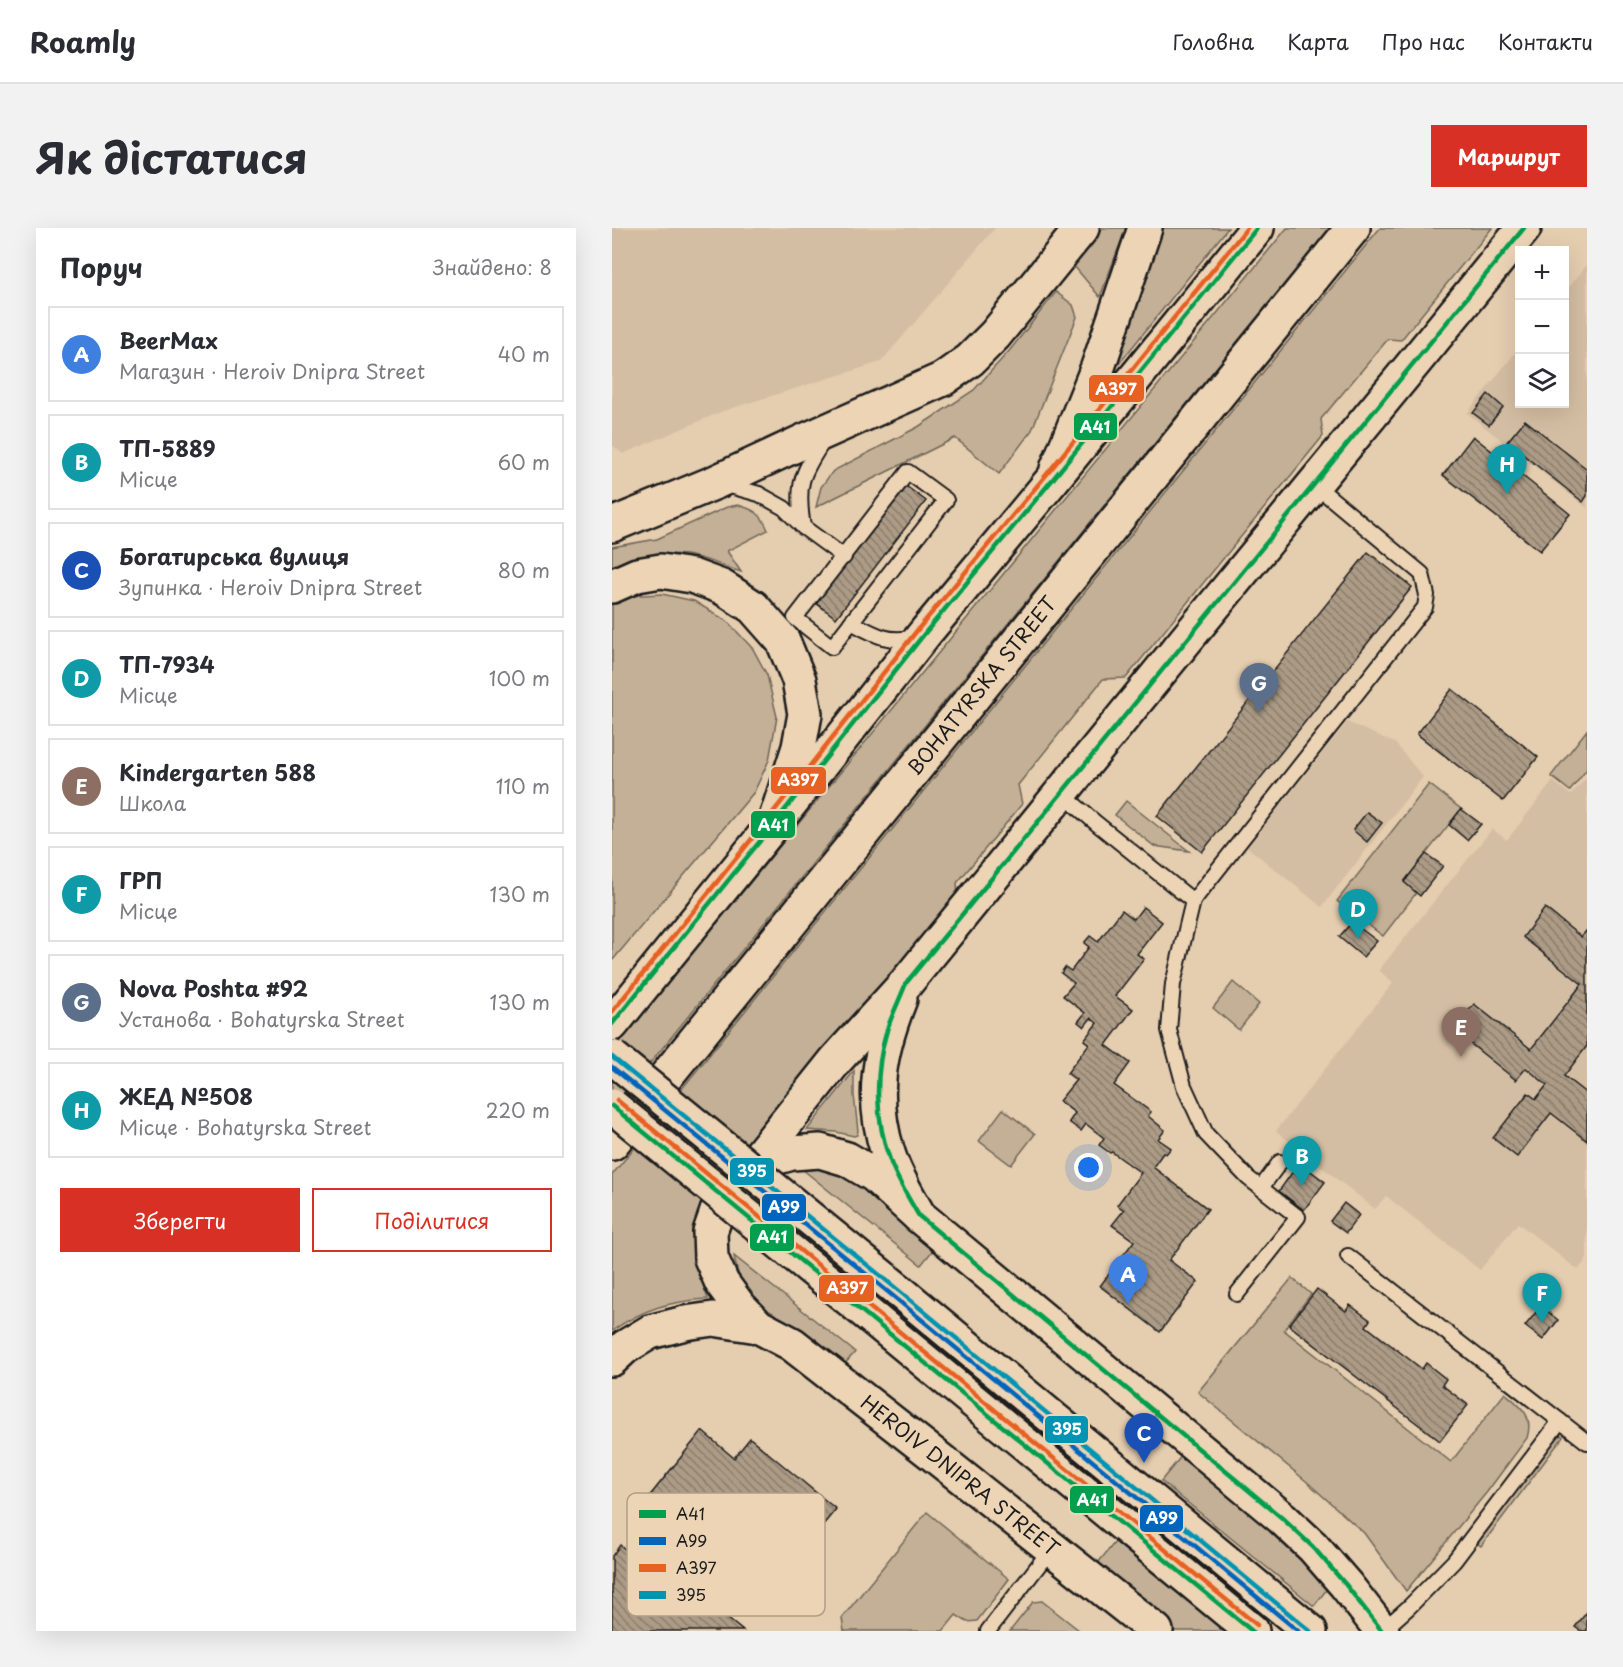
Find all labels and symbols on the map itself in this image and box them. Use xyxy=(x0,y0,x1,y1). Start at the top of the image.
line badge: А397 xyxy=(1088,374,1145,403)
text: А397 xyxy=(1095,376,1137,400)
line badge: A41 xyxy=(1073,412,1118,441)
text: A41 xyxy=(1080,414,1110,438)
pin: H xyxy=(1488,444,1526,494)
street label: BOHATYRSKA STREET xyxy=(899,589,1063,781)
pin: G xyxy=(1240,664,1278,713)
line badge: А397 xyxy=(770,766,827,795)
text: А397 xyxy=(777,767,819,791)
line badge: A41 xyxy=(750,810,796,839)
text: A41 xyxy=(758,812,788,836)
pin: D xyxy=(1338,890,1378,939)
pin: E xyxy=(1442,1008,1480,1057)
pin: B xyxy=(1282,1136,1322,1186)
your location xyxy=(1074,1153,1103,1182)
line badge: 395 xyxy=(729,1157,775,1186)
text: 395 xyxy=(737,1158,767,1182)
line badge: А99 xyxy=(761,1193,807,1222)
text: А99 xyxy=(768,1194,800,1218)
line badge: A41 xyxy=(749,1223,795,1252)
text: A41 xyxy=(757,1224,787,1248)
pin: A xyxy=(1108,1254,1148,1304)
line badge: А397 xyxy=(818,1274,875,1303)
pin: F xyxy=(1522,1274,1562,1323)
text: А397 xyxy=(826,1275,868,1299)
street label: HEROIV DNIPRA STREET xyxy=(855,1387,1067,1563)
pin: C xyxy=(1124,1414,1164,1463)
line badge: 395 xyxy=(1044,1415,1089,1444)
text: 395 xyxy=(1052,1416,1082,1440)
line badge: A41 xyxy=(1069,1485,1115,1514)
text: A41 xyxy=(1077,1487,1107,1511)
legend xyxy=(627,1493,825,1616)
text: A41 xyxy=(676,1501,705,1525)
line badge: А99 xyxy=(1139,1504,1184,1533)
text: А99 xyxy=(1146,1505,1178,1529)
text: А99 xyxy=(676,1528,707,1552)
text: А397 xyxy=(676,1555,716,1579)
text: 395 xyxy=(676,1582,706,1606)

